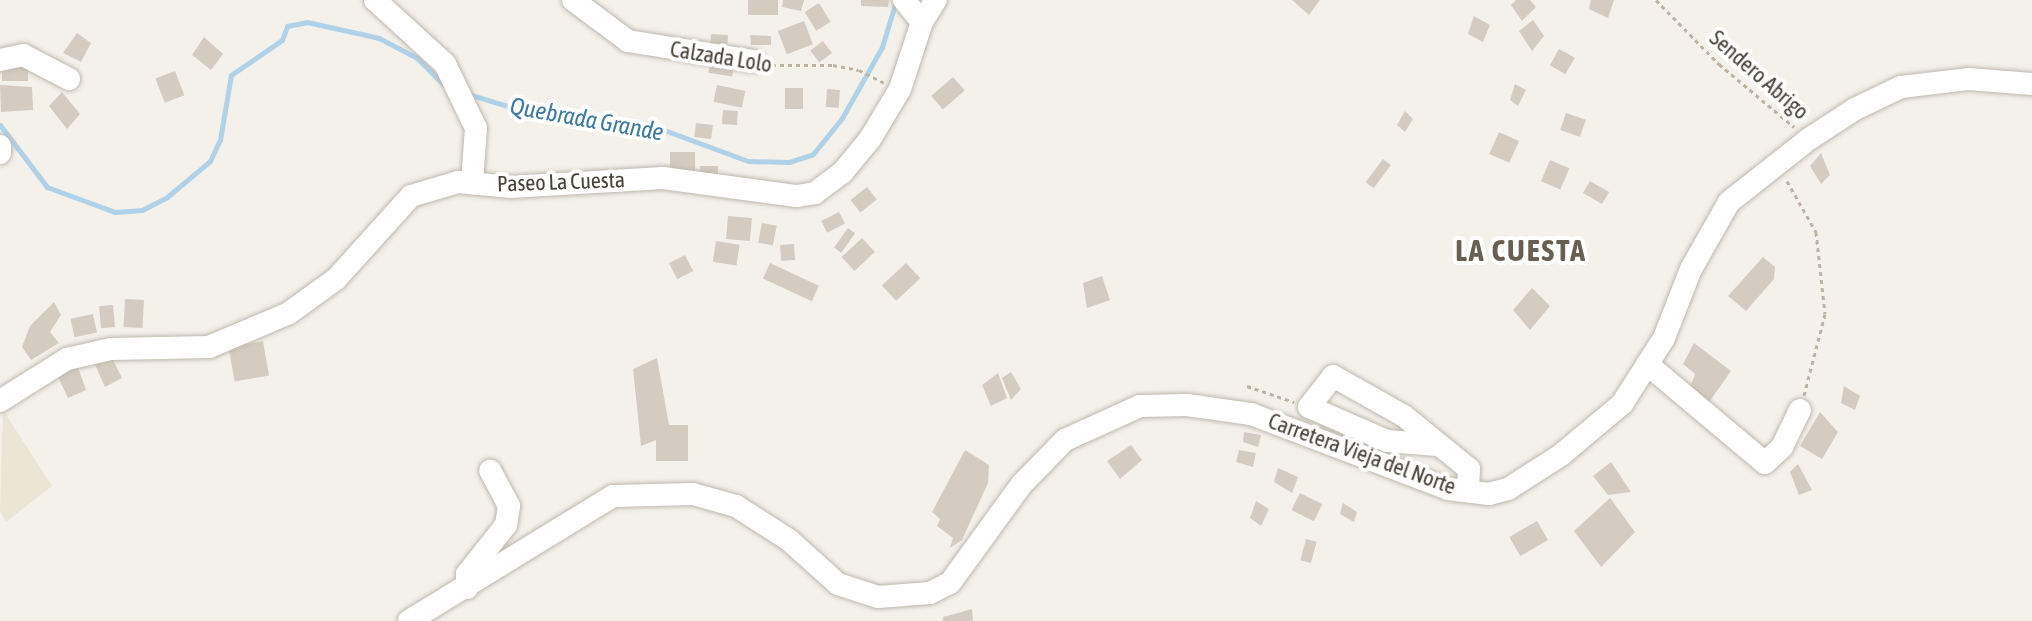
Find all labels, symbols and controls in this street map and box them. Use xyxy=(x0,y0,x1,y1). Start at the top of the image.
street label: Sendero Abrigo xyxy=(1704,25,1814,125)
street label: Calzada Lolo xyxy=(668,36,774,78)
water label: Quebrada Grande xyxy=(508,91,666,147)
street label: Paseo La Cuesta xyxy=(496,167,626,197)
district label: LA CUESTA xyxy=(1455,232,1587,268)
street label: Carretera Vieja del Norte xyxy=(1265,408,1459,500)

